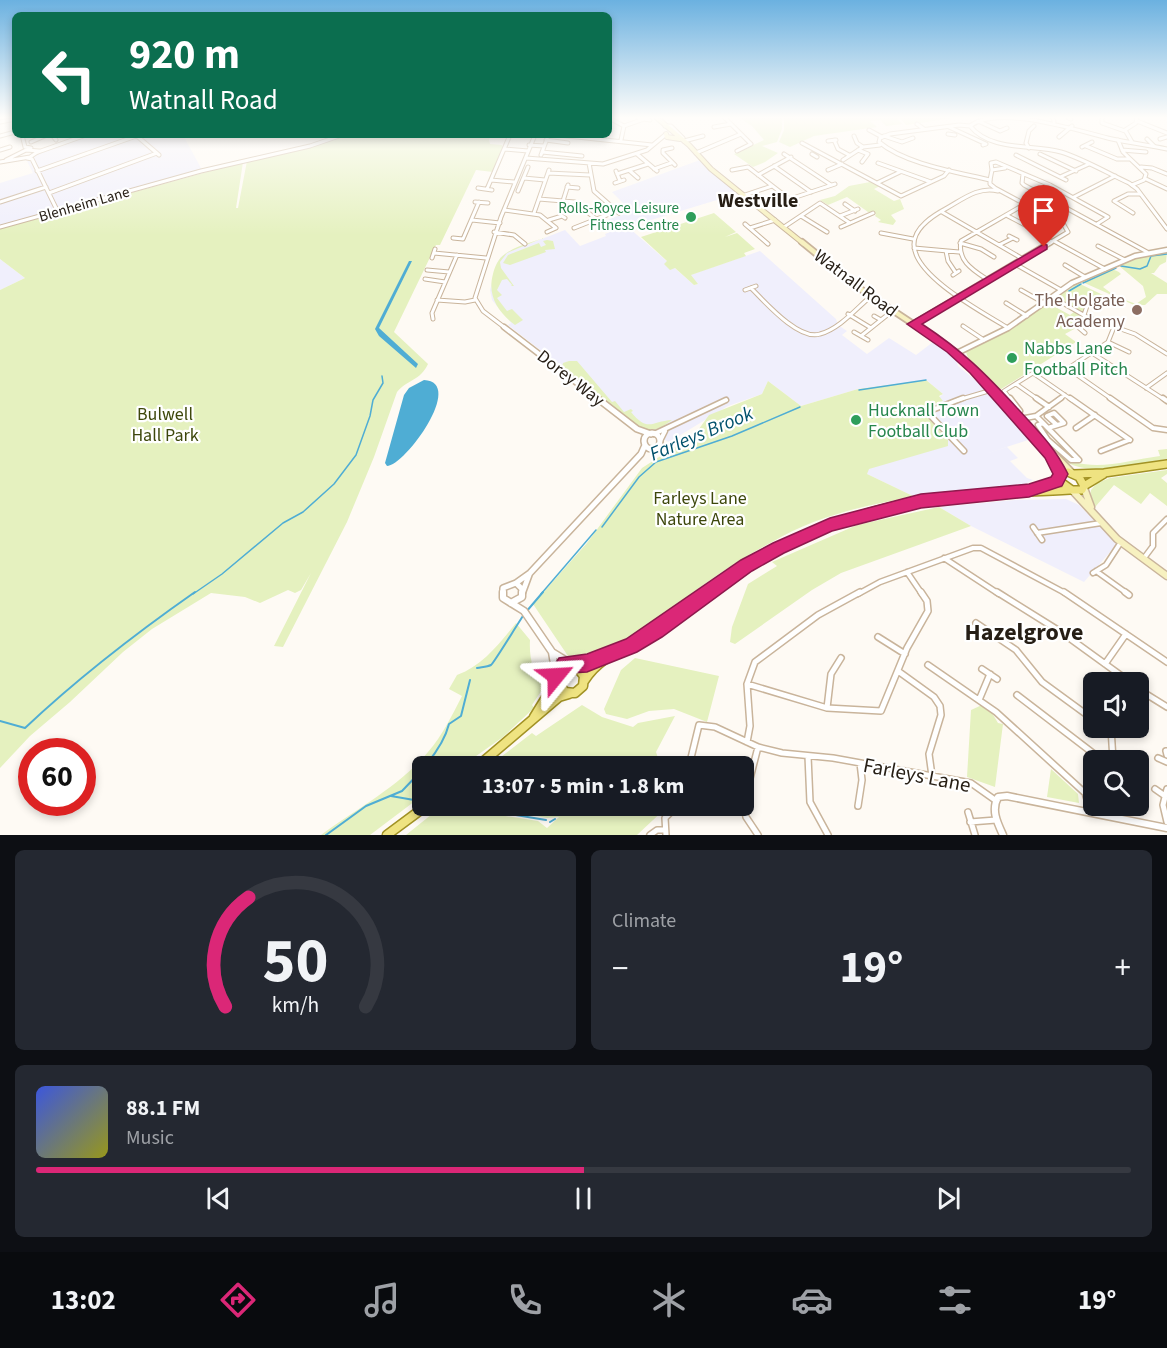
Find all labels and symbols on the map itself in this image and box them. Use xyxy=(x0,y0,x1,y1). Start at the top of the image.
street label: Blenheim Lane xyxy=(36,181,132,227)
pin xyxy=(1018,185,1069,247)
district label: Westville xyxy=(718,187,798,215)
place label: Rolls-Royce Leisure Fitness Centre xyxy=(558,198,679,236)
marker: Rolls-Royce Leisure Fitness Centre xyxy=(684,210,698,224)
street label: Watnall Road xyxy=(809,244,903,323)
place label: The Holgate Academy xyxy=(1035,288,1126,334)
marker: The Holgate Academy xyxy=(1130,303,1144,317)
place label: Nabbs Lane Football Pitch xyxy=(1024,336,1128,382)
street label: Dorey Way xyxy=(532,344,610,413)
marker: Nabbs Lane Football Pitch xyxy=(1005,351,1019,365)
place label: Hucknall Town Football Club xyxy=(868,398,979,444)
water label: Farleys Brook xyxy=(645,399,758,468)
park label: Bulwell Hall Park xyxy=(131,402,199,448)
marker: Hucknall Town Football Club xyxy=(849,413,863,427)
park label: Farleys Lane Nature Area xyxy=(653,486,747,532)
district label: Hazelgrove xyxy=(965,615,1083,650)
position arrow xyxy=(524,644,588,708)
speed limit sign: 60 xyxy=(18,738,96,816)
street label: Farleys Lane xyxy=(861,750,973,800)

